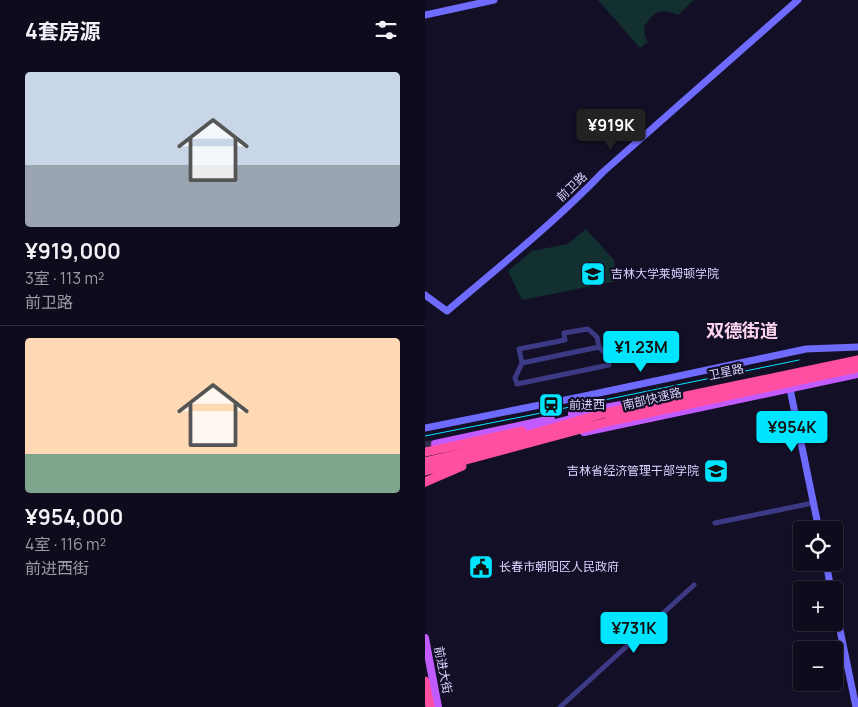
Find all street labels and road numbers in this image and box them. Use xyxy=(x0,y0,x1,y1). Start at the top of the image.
street label: 前卫路 xyxy=(553,168,591,205)
street label: 卫星路 xyxy=(707,359,745,384)
street label: 南部快速路 xyxy=(621,383,683,414)
street label: 前进大街 xyxy=(431,645,456,695)

